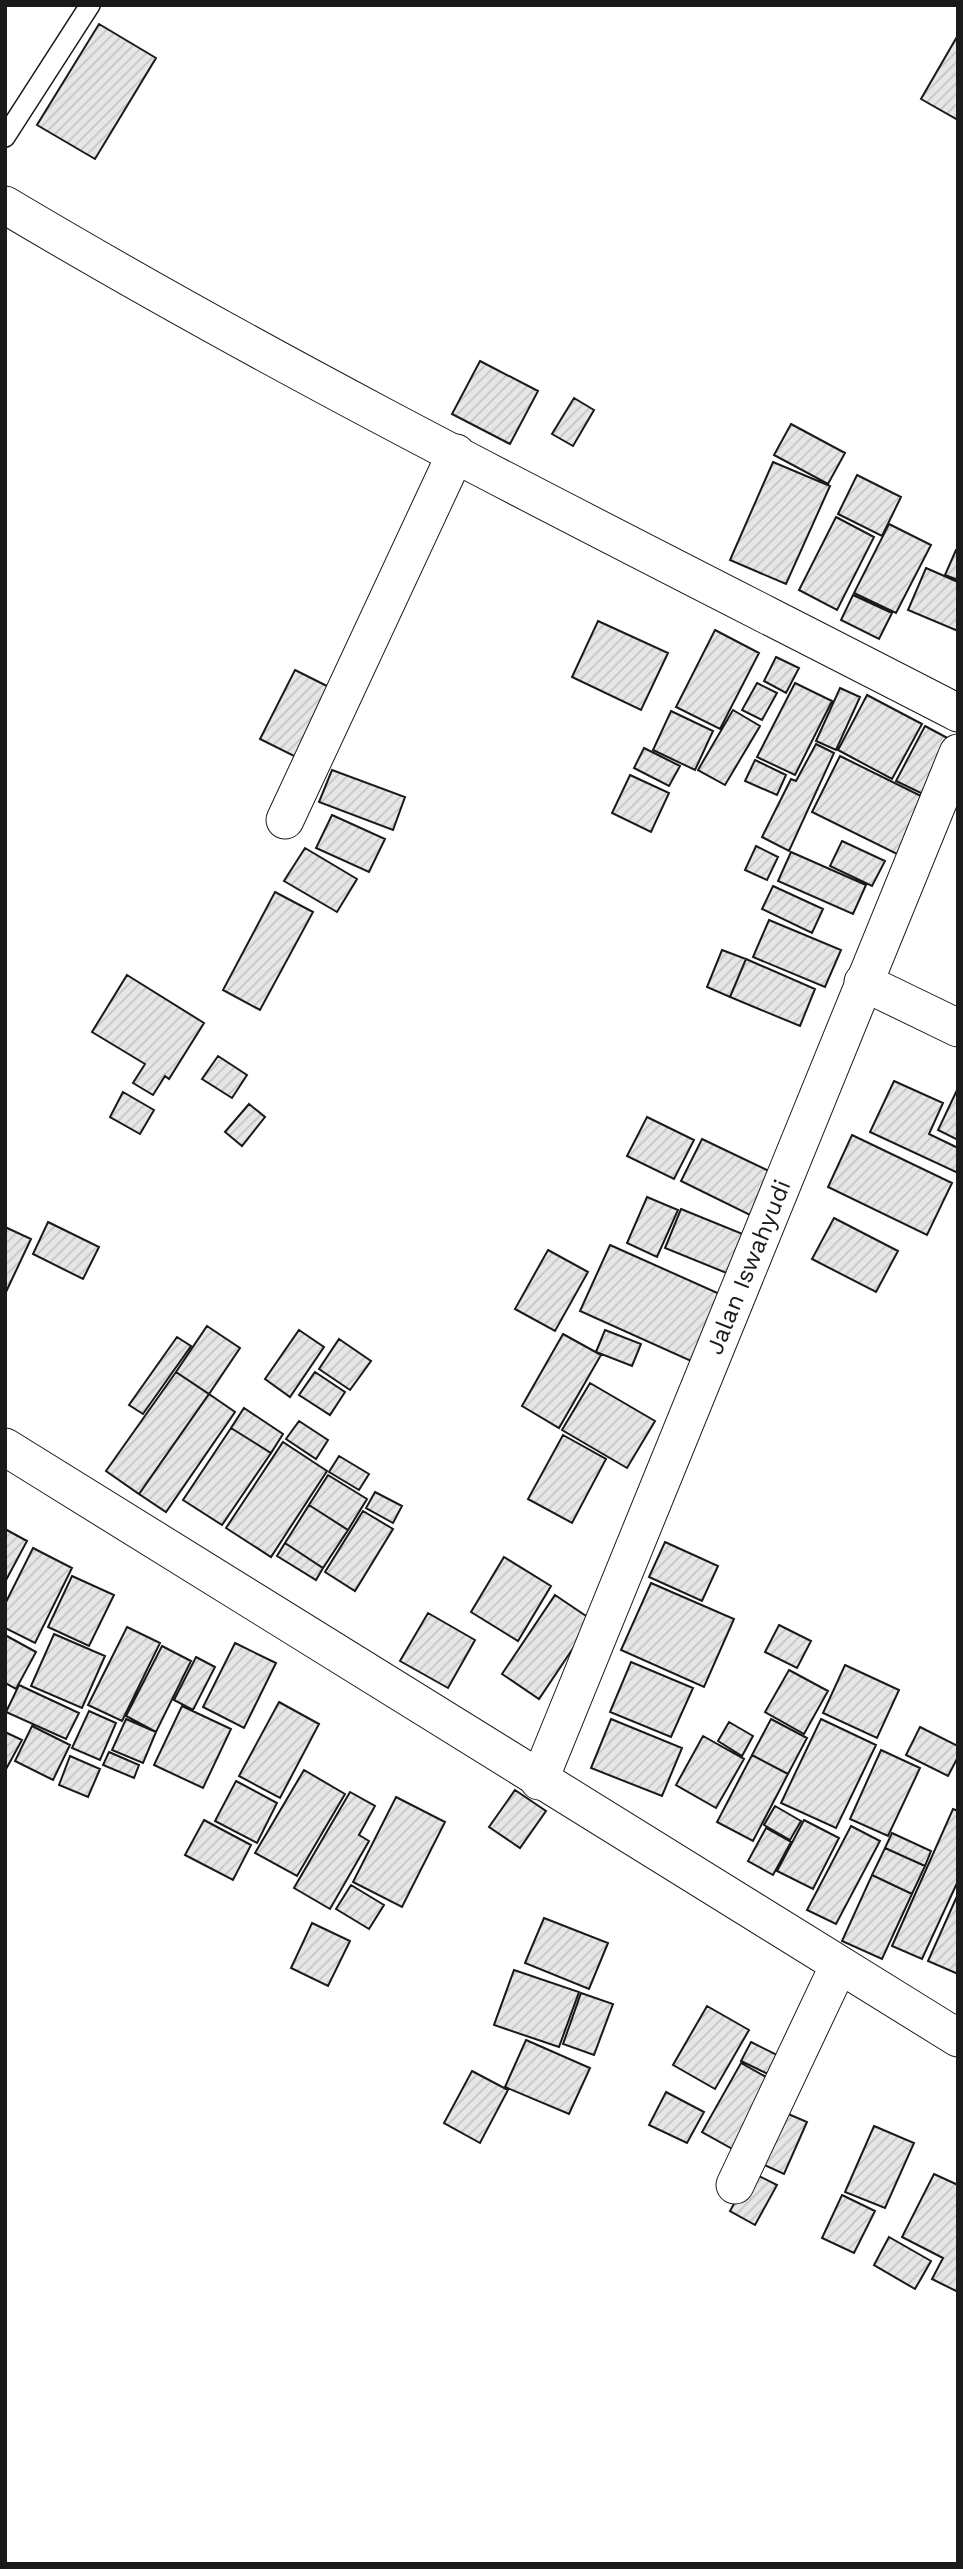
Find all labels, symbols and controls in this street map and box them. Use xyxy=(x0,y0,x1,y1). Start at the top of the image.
street label: Jalan Iswahyudi xyxy=(700,1176,797,1359)

